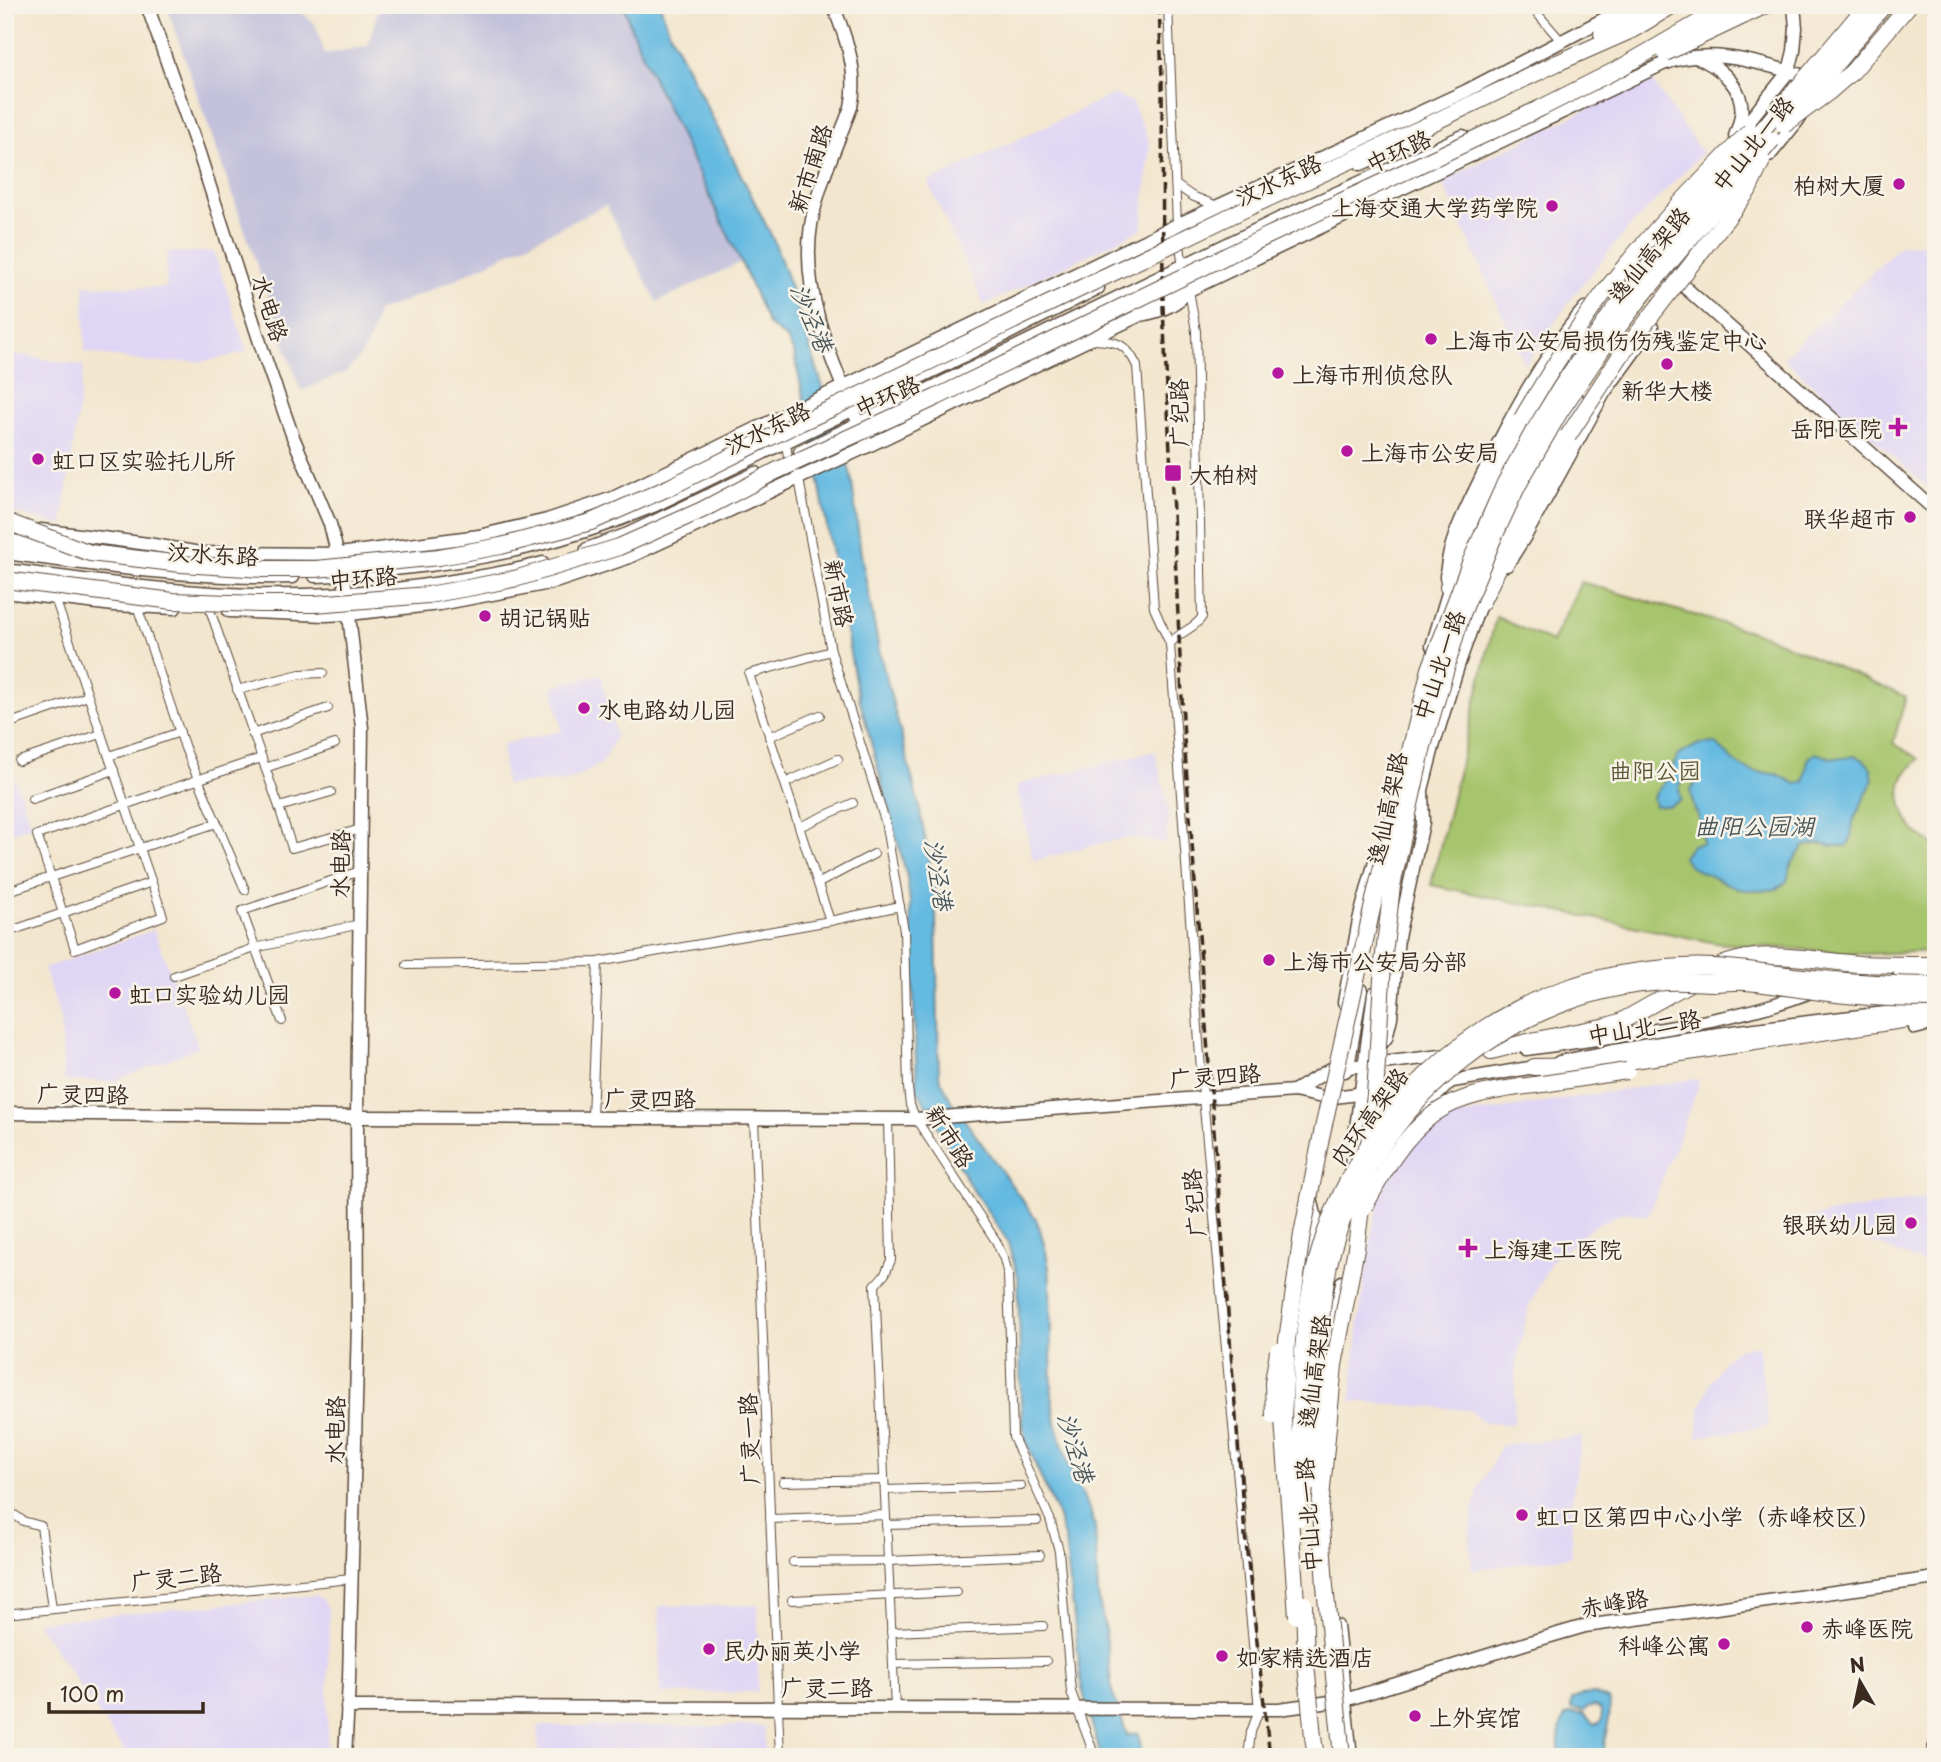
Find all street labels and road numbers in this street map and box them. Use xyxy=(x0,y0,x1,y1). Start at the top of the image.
street label: 中山北一路 xyxy=(1702,87,1802,199)
street label: 新市南路 xyxy=(778,119,840,217)
street label: 中环路 xyxy=(1359,120,1437,180)
street label: 汶水东路 xyxy=(1229,144,1327,214)
street label: 逸仙高架路 xyxy=(1598,198,1698,310)
street label: 水电路 xyxy=(244,270,298,346)
street label: 中环路 xyxy=(848,365,926,425)
street label: 广纪路 xyxy=(1160,378,1196,448)
street label: 汶水东路 xyxy=(718,391,816,463)
street label: 汶水东路 xyxy=(166,533,260,573)
street label: 新市路 xyxy=(816,556,864,630)
street label: 中环路 xyxy=(327,557,399,597)
street label: 中山北一路 xyxy=(1403,605,1473,725)
street label: 逸仙高架路 xyxy=(1357,748,1415,868)
street label: 水电路 xyxy=(321,829,357,899)
street label: 中山北二路 xyxy=(1584,1000,1704,1052)
street label: 广灵四路 xyxy=(1168,1054,1262,1096)
street label: 内环高架路 xyxy=(1320,1059,1416,1173)
street label: 广灵四路 xyxy=(37,1075,129,1111)
street label: 广灵四路 xyxy=(604,1080,696,1115)
street label: 新市路 xyxy=(918,1097,984,1175)
street label: 广纪路 xyxy=(1173,1167,1213,1239)
street label: 逸仙高架路 xyxy=(1288,1312,1338,1430)
street label: 广灵一路 xyxy=(729,1392,767,1486)
street label: 水电路 xyxy=(316,1395,352,1465)
street label: 中山北一路 xyxy=(1286,1456,1328,1574)
street label: 广灵二路 xyxy=(128,1554,224,1598)
street label: 赤峰路 xyxy=(1577,1579,1651,1625)
street label: 广灵二路 xyxy=(781,1669,873,1704)

